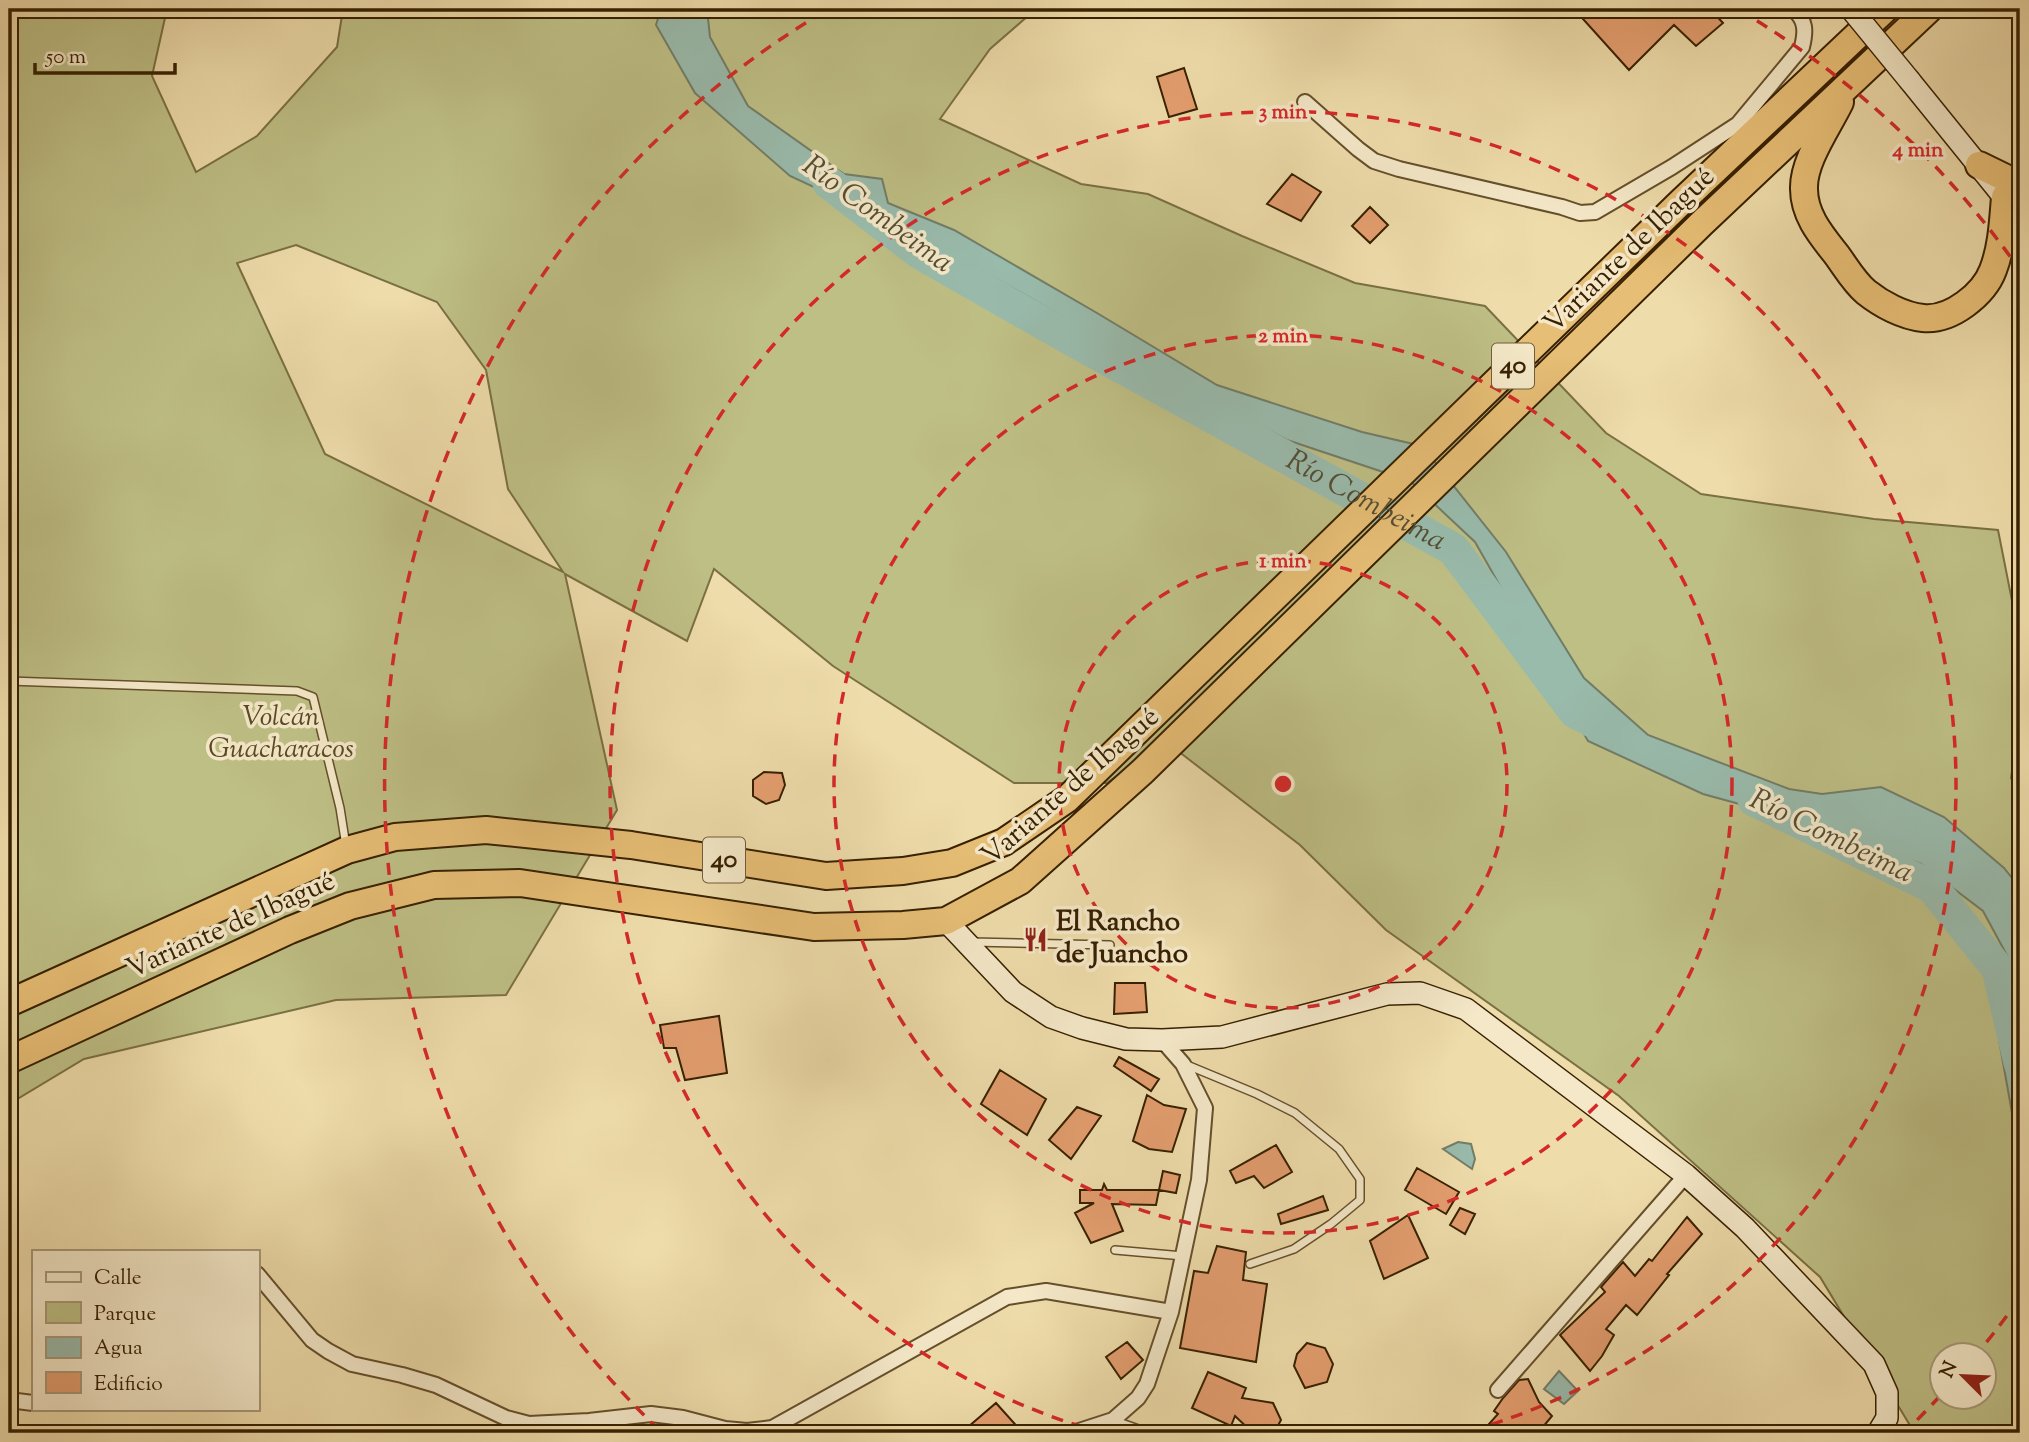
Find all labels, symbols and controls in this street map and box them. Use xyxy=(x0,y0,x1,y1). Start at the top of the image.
scale bar xyxy=(35,32,175,76)
text: 50 m xyxy=(45,43,86,73)
text: 3 min xyxy=(1259,98,1308,128)
text: 4 min xyxy=(1892,136,1944,166)
water label: Río Combeima xyxy=(793,146,961,284)
street label: Variante de Ibagué xyxy=(1535,159,1725,343)
text: 2 min xyxy=(1258,322,1309,352)
road number: 40 xyxy=(1492,344,1534,388)
water label: Río Combeima xyxy=(1278,440,1454,563)
text: 1 min xyxy=(1259,547,1307,577)
park label: Volcán Guacharacos xyxy=(208,698,354,770)
street label: Variante de Ibagué xyxy=(973,698,1169,876)
centre of rings xyxy=(1271,772,1295,796)
water label: Río Combeima xyxy=(1742,779,1920,895)
road number: 40 xyxy=(703,838,745,882)
street label: Variante de Ibagué xyxy=(120,862,342,990)
place label: El Rancho de Juancho xyxy=(1056,903,1188,975)
restaurant icon: El Rancho de Juancho xyxy=(1022,925,1050,953)
legend xyxy=(32,1250,259,1410)
text: Calle xyxy=(94,1264,142,1294)
text: Parque xyxy=(94,1300,156,1330)
text: Agua xyxy=(94,1334,143,1364)
north arrow xyxy=(1927,1340,1997,1410)
text: N xyxy=(1934,1358,1965,1383)
text: Edificio xyxy=(94,1370,163,1400)

